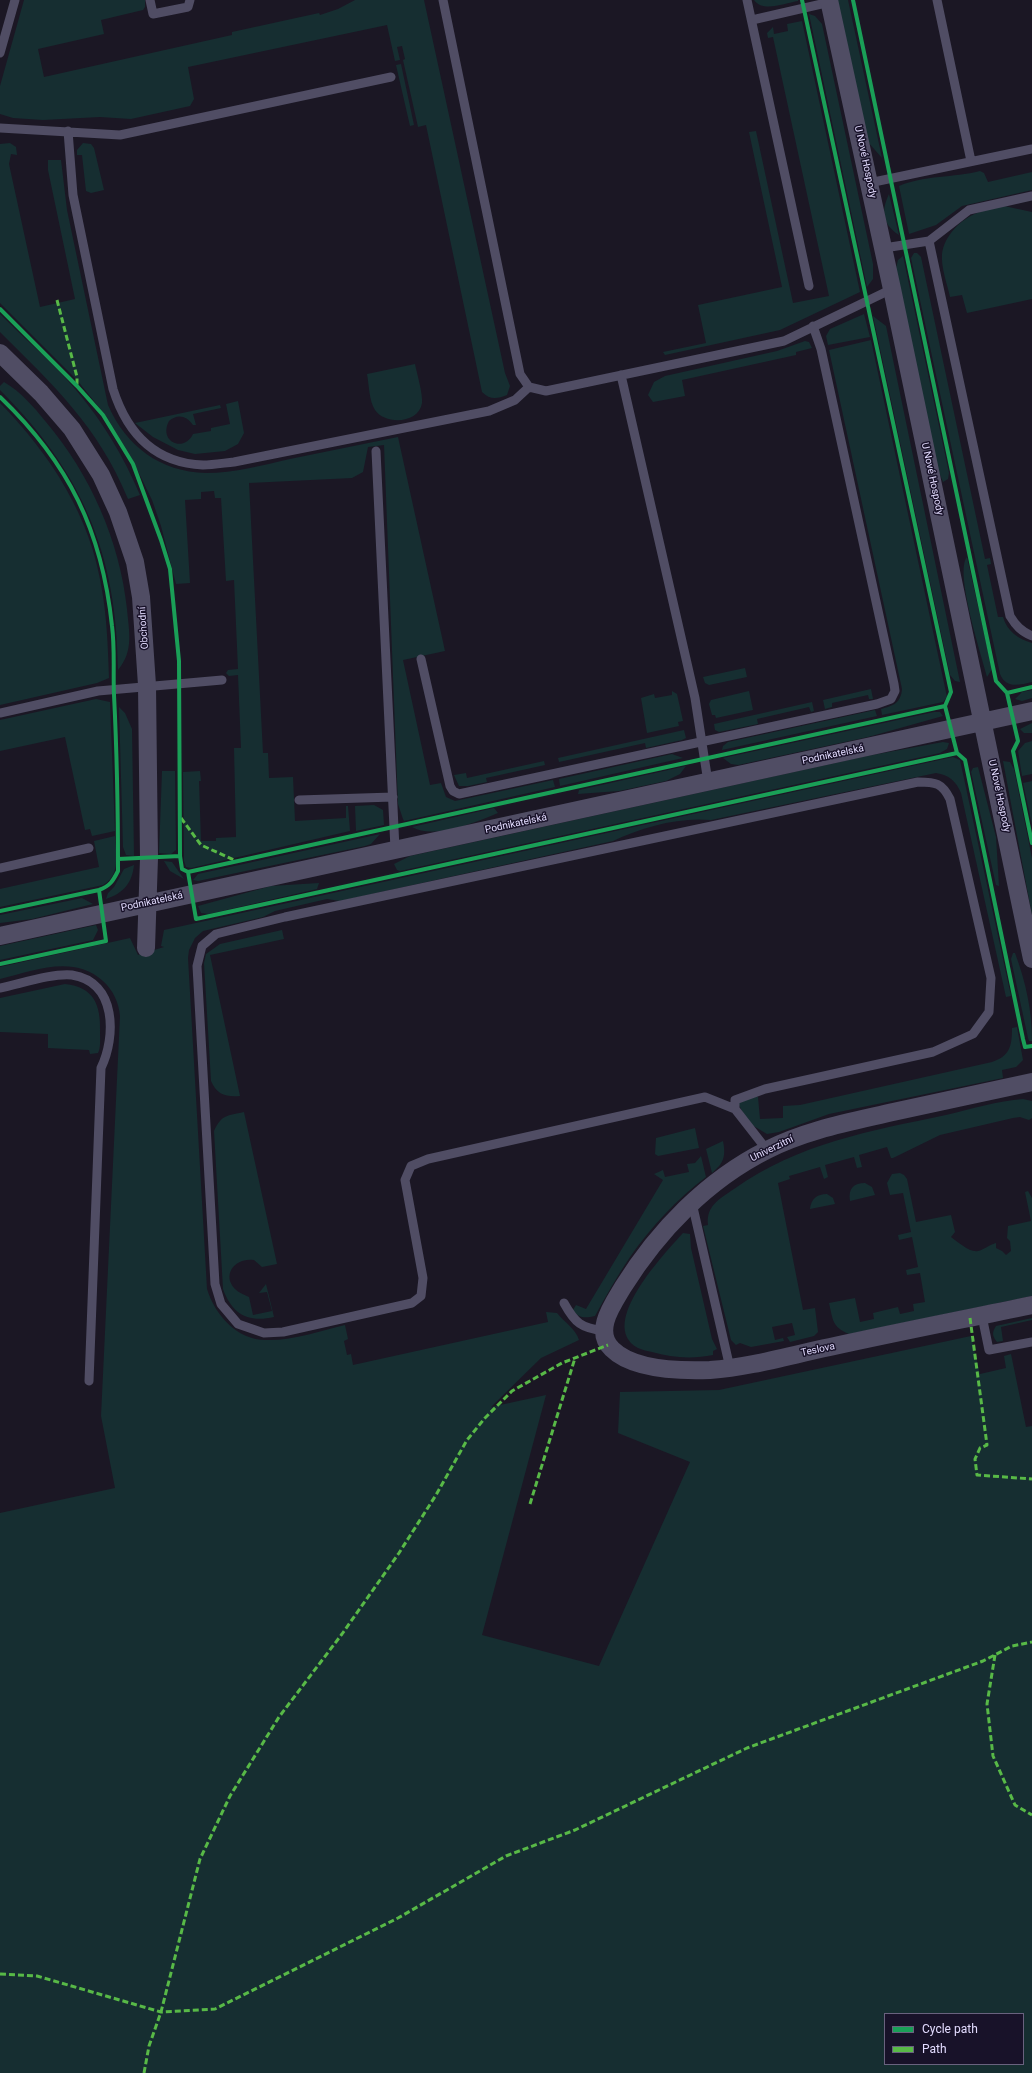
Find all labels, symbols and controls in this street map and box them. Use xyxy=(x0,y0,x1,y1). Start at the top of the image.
street label: U Nové Hospody xyxy=(851,125,879,199)
street label: U Nové Hospody xyxy=(918,442,946,516)
street label: Obchodní xyxy=(137,606,151,650)
street label: Podnikatelská xyxy=(801,743,865,767)
street label: U Nové Hospody xyxy=(985,759,1013,833)
street label: Podnikatelská xyxy=(484,812,548,836)
street label: Podnikatelská xyxy=(120,890,184,914)
street label: Univerzitní xyxy=(748,1133,796,1165)
street label: Teslova xyxy=(800,1341,836,1359)
legend xyxy=(884,2013,1024,2065)
text: Cycle path xyxy=(922,2022,978,2036)
text: Path xyxy=(922,2042,947,2056)

